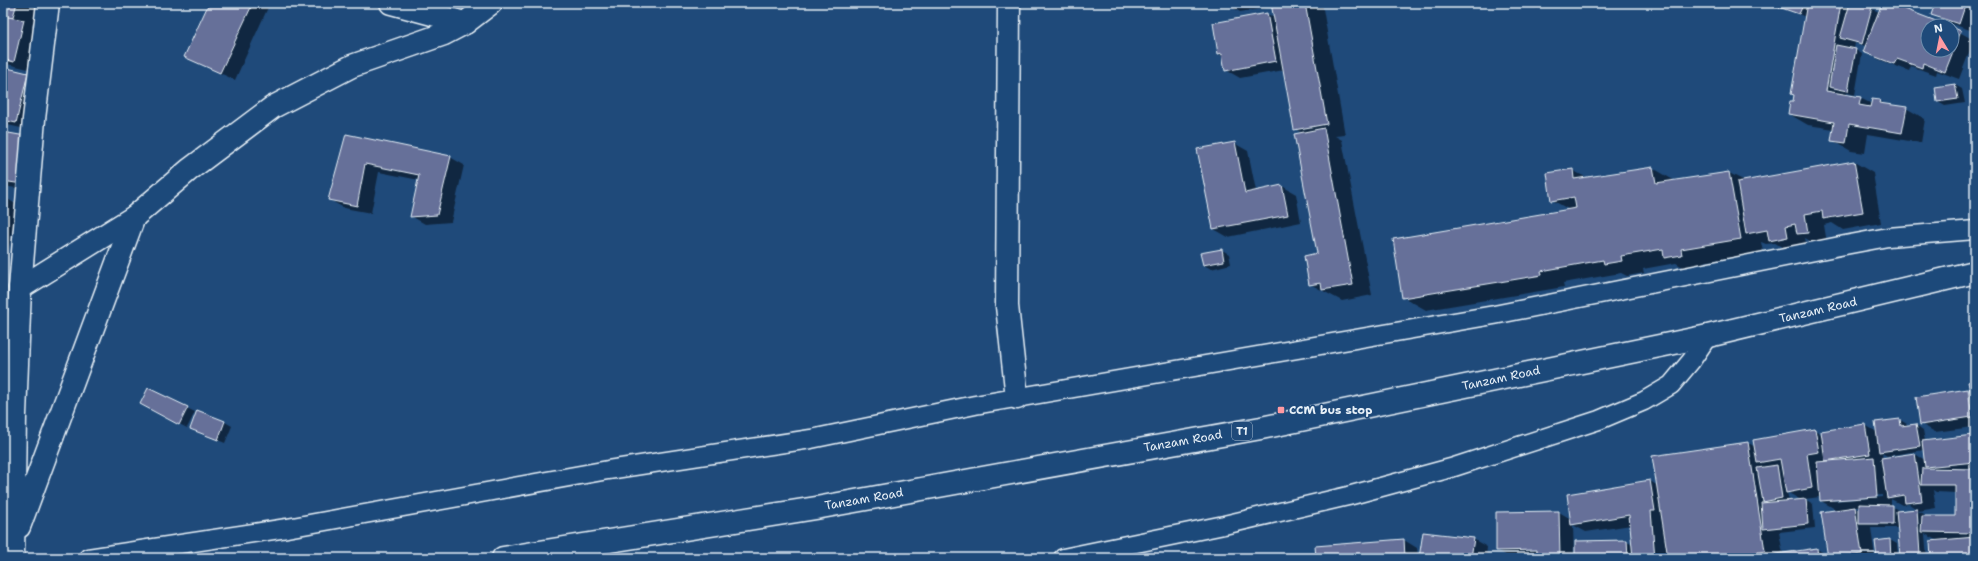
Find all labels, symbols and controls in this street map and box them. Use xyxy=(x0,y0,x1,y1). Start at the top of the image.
north arrow xyxy=(1920,18,1960,58)
text: N xyxy=(1933,20,1944,37)
street label: Tanzam Road xyxy=(1777,293,1859,327)
street label: Tanzam Road xyxy=(1460,362,1542,394)
place label: CCM bus stop xyxy=(1289,402,1373,418)
marker: CCM bus stop xyxy=(1276,405,1286,415)
road number: T1 xyxy=(1232,422,1252,440)
street label: Tanzam Road xyxy=(1142,426,1224,456)
street label: Tanzam Road xyxy=(823,484,905,514)

